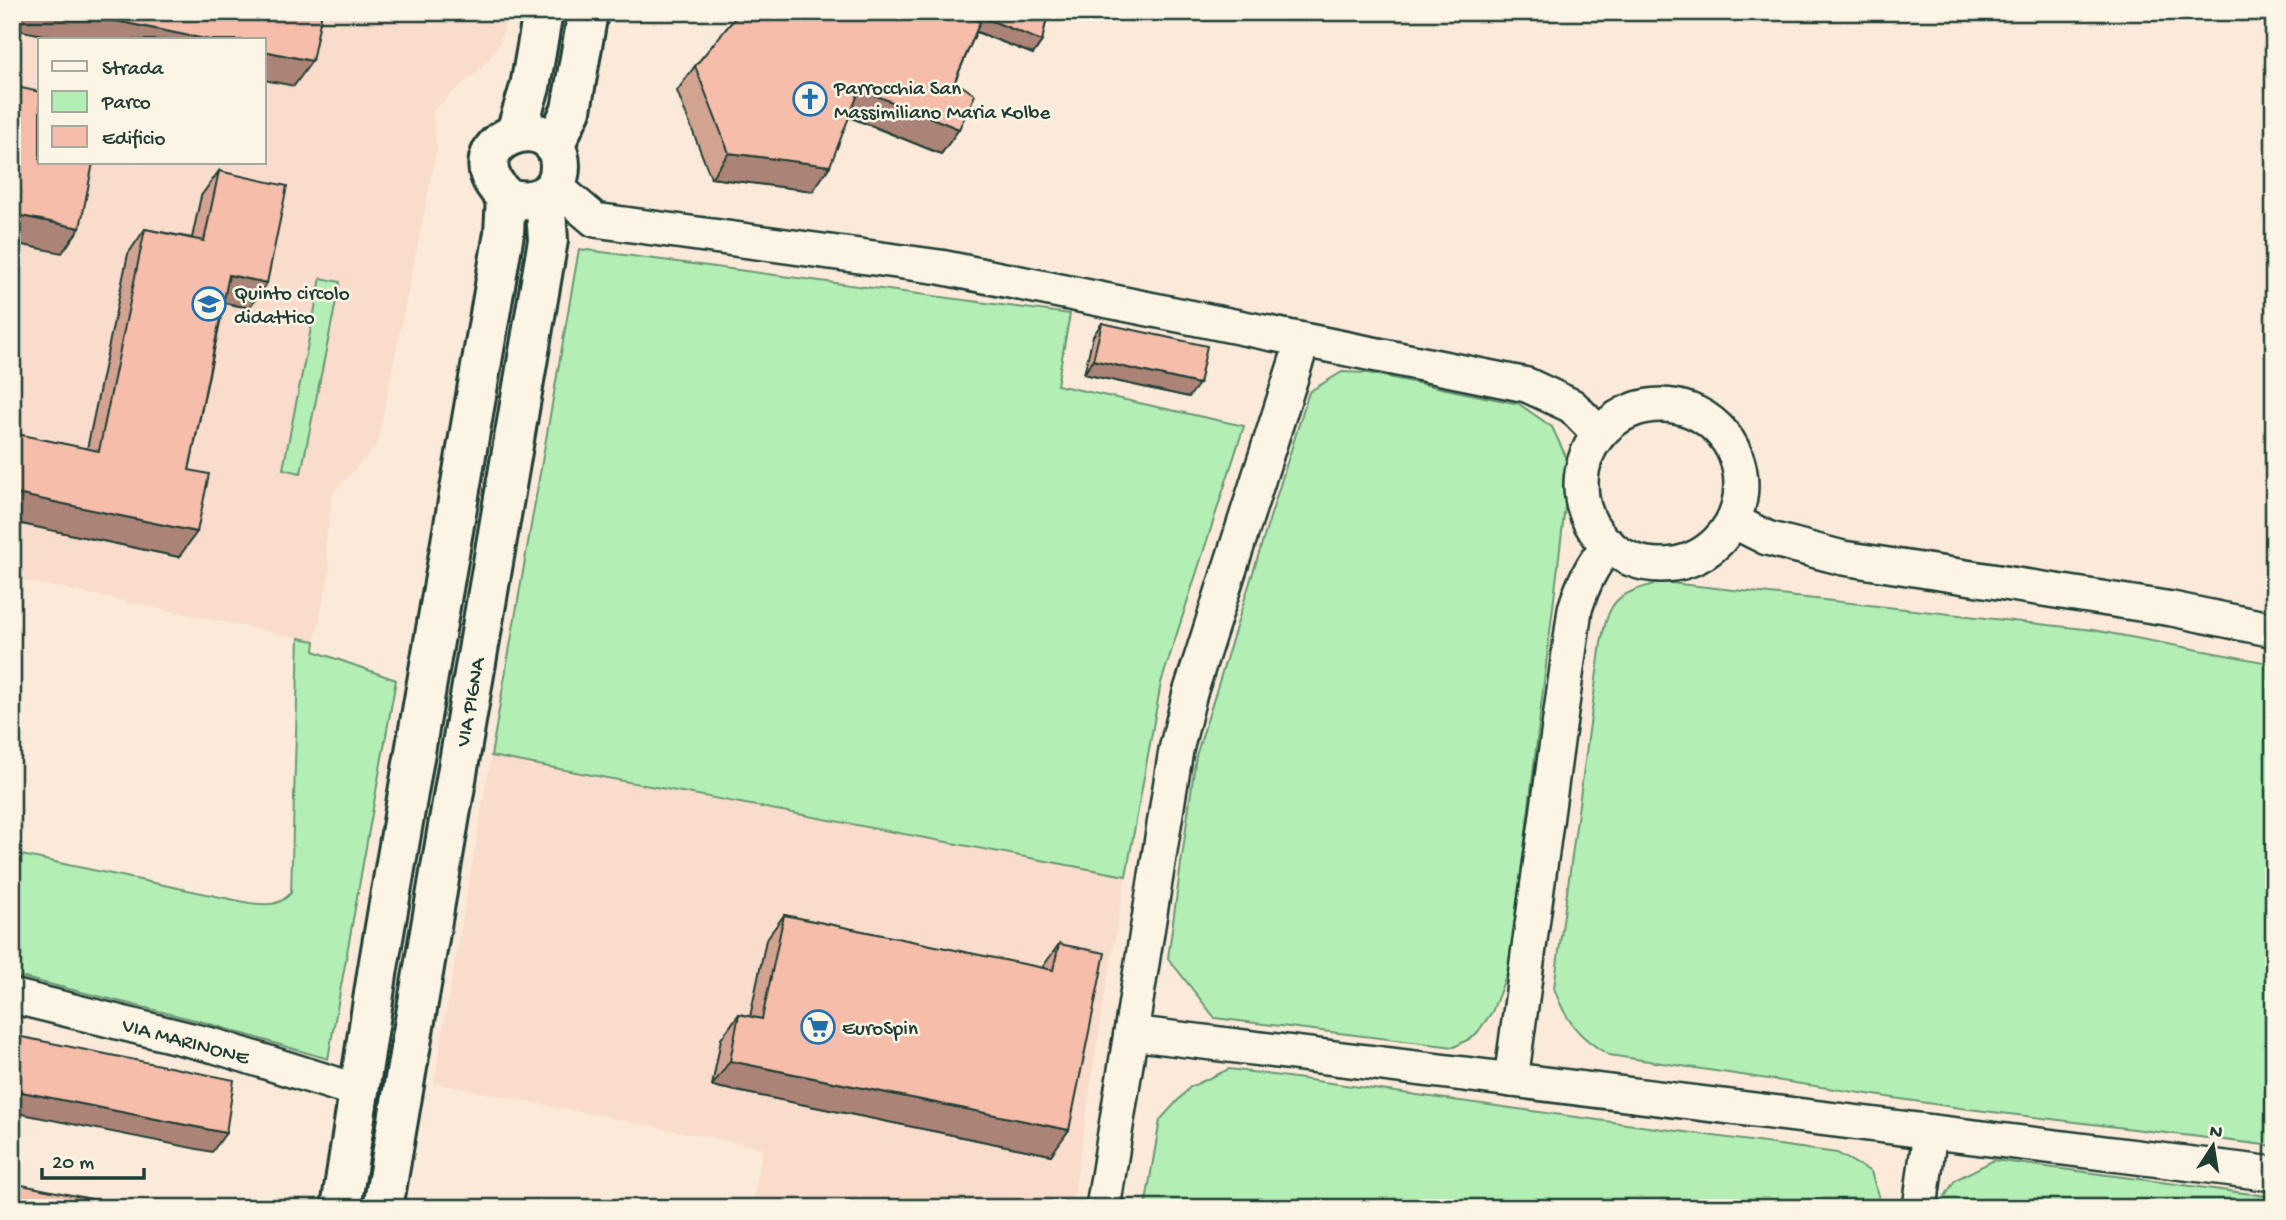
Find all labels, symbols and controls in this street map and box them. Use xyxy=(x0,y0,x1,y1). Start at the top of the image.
legend xyxy=(38,38,266,164)
text: Strada xyxy=(102,58,165,83)
place label: Parrocchia San Massimiliano Maria Kolbe xyxy=(833,78,1051,127)
church icon: Parrocchia San Massimiliano Maria Kolbe xyxy=(791,80,829,118)
text: Parco xyxy=(101,92,151,117)
text: Edificio xyxy=(102,128,166,153)
place label: Quinto circolo didattico xyxy=(234,283,350,332)
school or university icon: Quinto circolo didattico xyxy=(190,285,228,323)
street label: VIA PIGNA xyxy=(452,655,493,750)
supermarket icon: EuroSpin xyxy=(799,1008,837,1046)
street label: VIA MARINONE xyxy=(118,1014,252,1073)
place label: EuroSpin xyxy=(842,1018,918,1043)
north arrow xyxy=(2178,1112,2248,1182)
text: N xyxy=(2207,1120,2224,1145)
scale bar xyxy=(42,1136,144,1180)
text: 20 m xyxy=(52,1152,94,1177)

